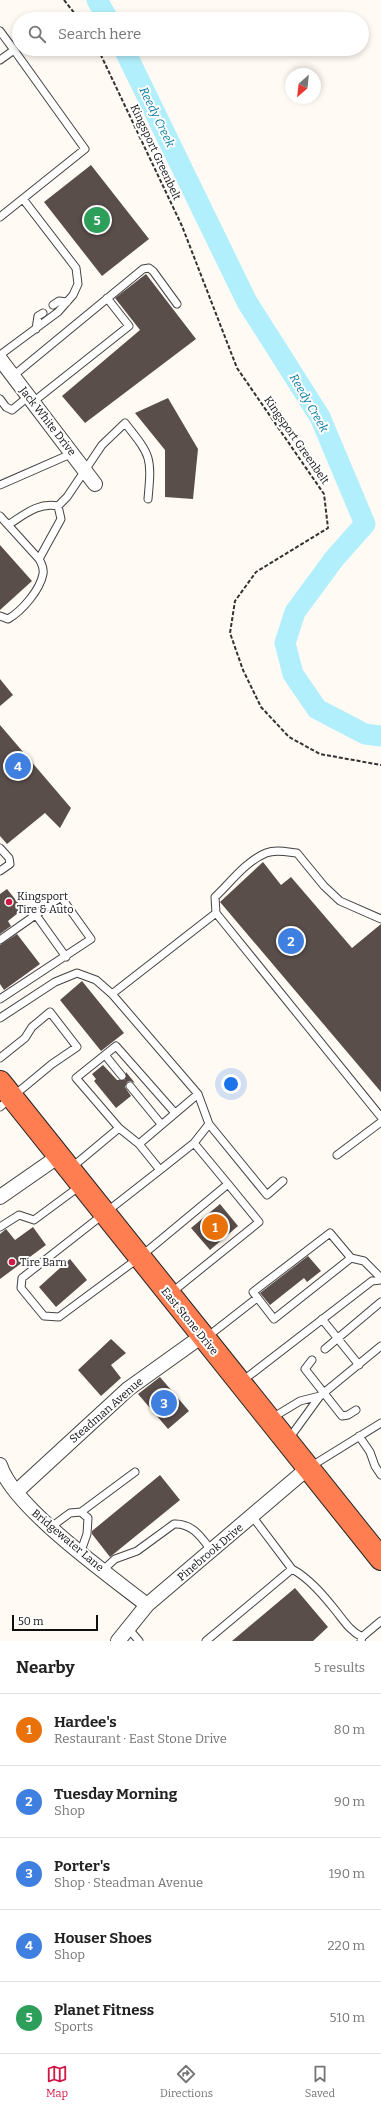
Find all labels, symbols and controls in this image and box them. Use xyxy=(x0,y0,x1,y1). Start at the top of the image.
search box xyxy=(12,12,369,56)
icon: search xyxy=(26,23,48,45)
text: Search here xyxy=(58,25,141,43)
north arrow xyxy=(285,68,321,104)
water label: Reedy Creek xyxy=(136,85,178,150)
street label: Kingsport Greenbelt xyxy=(128,102,183,202)
pin: 5 xyxy=(84,205,110,235)
water label: Reedy Creek xyxy=(287,371,332,435)
street label: Jack White Drive xyxy=(16,384,78,458)
street label: Kingsport Greenbelt xyxy=(261,394,332,487)
pin: 4 xyxy=(5,751,31,781)
place label: Kingsport Tire & Auto xyxy=(17,890,74,916)
marker: Kingsport Tire & Auto xyxy=(4,897,14,907)
pin: 2 xyxy=(278,926,304,956)
your location xyxy=(221,1074,241,1094)
pin: 1 xyxy=(202,1212,228,1242)
place label: Tire Barn xyxy=(20,1256,67,1269)
marker: Tire Barn xyxy=(7,1257,17,1267)
street label: East Stone Drive xyxy=(158,1285,221,1358)
street label: Steadman Avenue xyxy=(67,1375,146,1446)
pin: 3 xyxy=(151,1388,177,1418)
street label: Bridgewater Lane xyxy=(29,1507,106,1574)
street label: Pinebrook Drive xyxy=(175,1521,246,1584)
scale bar xyxy=(12,1613,98,1632)
text: 50 m xyxy=(18,1615,44,1628)
text: Nearby xyxy=(16,1657,75,1678)
text: 5 results xyxy=(314,1660,365,1675)
text: Hardee's xyxy=(54,1713,117,1731)
text: 1 xyxy=(26,1722,32,1737)
text: 80 m xyxy=(334,1722,365,1737)
text: Restaurant · East Stone Drive xyxy=(54,1731,227,1746)
text: Tuesday Morning xyxy=(54,1785,177,1803)
text: 2 xyxy=(25,1794,33,1809)
text: 90 m xyxy=(334,1794,365,1809)
text: Shop xyxy=(54,1803,85,1818)
text: Porter's xyxy=(54,1857,110,1875)
text: 3 xyxy=(25,1866,33,1881)
text: 190 m xyxy=(329,1866,365,1881)
text: Shop · Steadman Avenue xyxy=(54,1875,203,1890)
text: Houser Shoes xyxy=(54,1929,152,1947)
text: 4 xyxy=(25,1938,33,1953)
text: 220 m xyxy=(328,1938,365,1953)
text: Shop xyxy=(54,1947,85,1962)
text: Planet Fitness xyxy=(54,2001,154,2019)
text: 5 xyxy=(25,2010,33,2025)
text: 510 m xyxy=(330,2010,365,2025)
text: Sports xyxy=(54,2019,93,2034)
tab: Map xyxy=(46,2063,68,2100)
tab: Directions xyxy=(160,2063,213,2100)
tab: Saved xyxy=(305,2063,335,2100)

